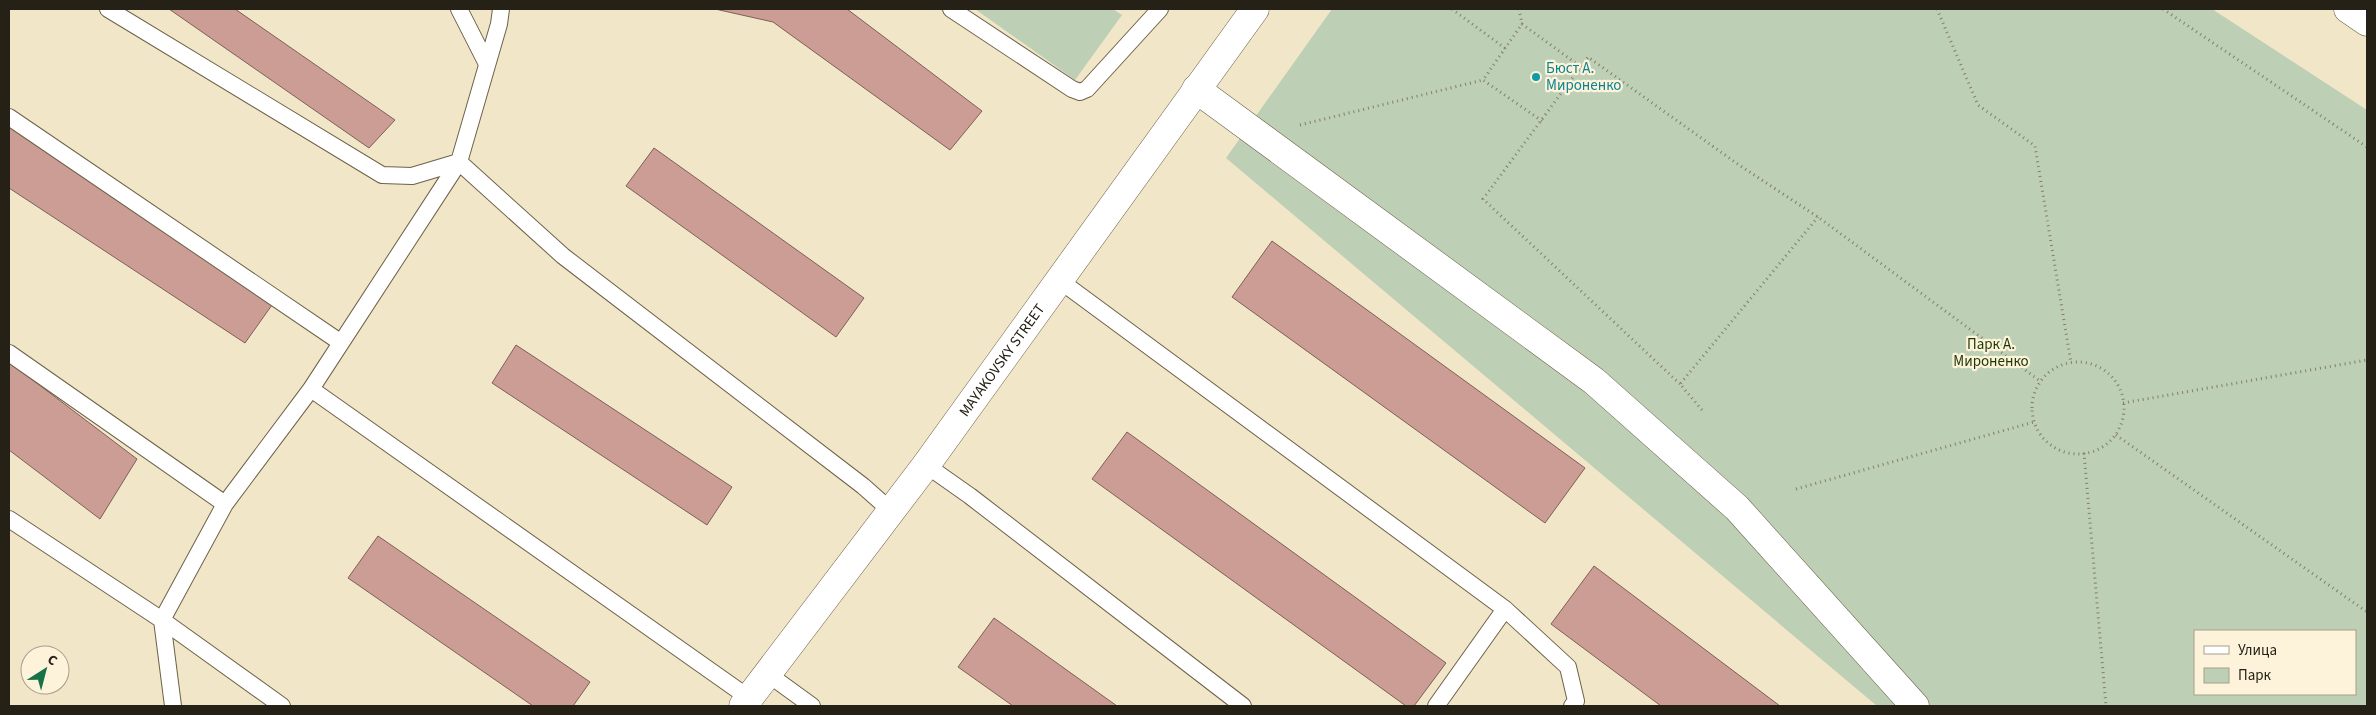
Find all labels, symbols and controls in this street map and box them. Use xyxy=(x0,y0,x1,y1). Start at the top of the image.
place label: Бюст А. Мироненко xyxy=(1546,58,1621,96)
marker: Бюст А. Мироненко xyxy=(1530,71,1542,83)
street label: MAYAKOVSKY STREET xyxy=(954,299,1050,421)
park label: Парк А. Мироненко xyxy=(1953,334,2029,372)
legend xyxy=(2194,630,2356,695)
text: Улица xyxy=(2238,640,2277,661)
north arrow xyxy=(20,645,70,695)
text: С xyxy=(43,650,61,671)
text: Парк xyxy=(2238,665,2272,686)

